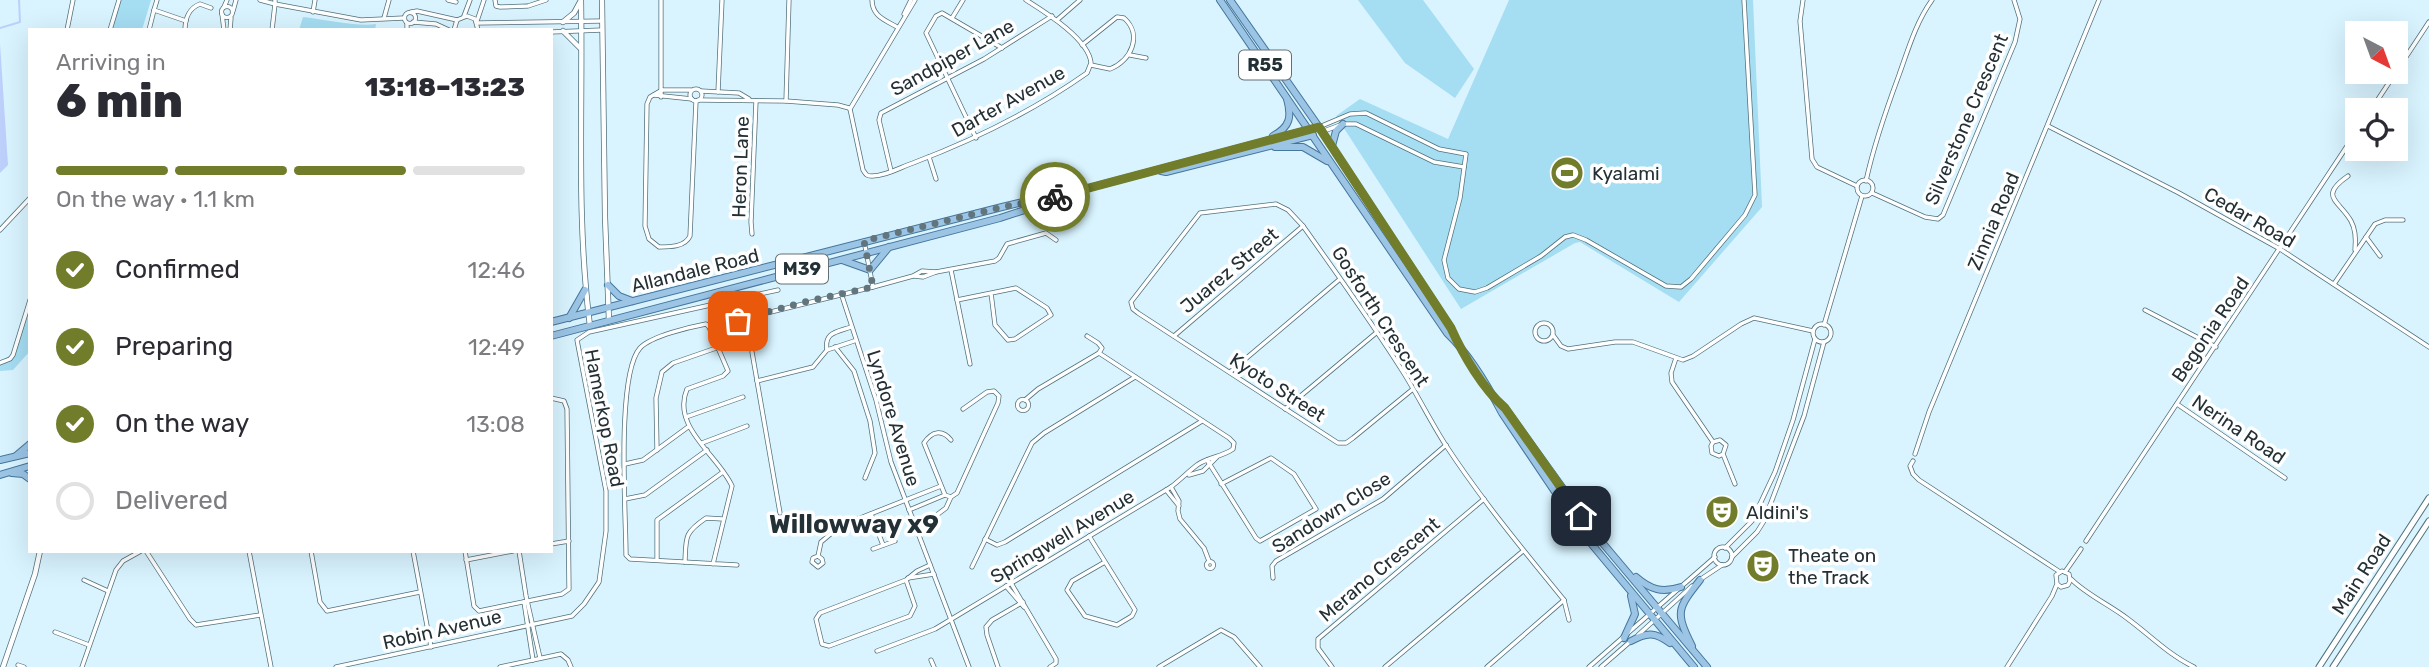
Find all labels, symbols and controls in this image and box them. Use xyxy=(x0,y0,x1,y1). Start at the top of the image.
street label: Sandpiper Lane xyxy=(886,14,1018,101)
north arrow xyxy=(2345,21,2408,84)
map controls xyxy=(2345,21,2408,161)
street label: Silverstone Crescent xyxy=(1920,30,2013,208)
text: Arriving in xyxy=(56,48,166,76)
road number: R55 xyxy=(1239,51,1291,80)
street label: Darter Avenue xyxy=(947,61,1069,142)
text: 13:18–13:23 xyxy=(365,72,525,103)
text: 6 min xyxy=(56,74,183,129)
button: locate xyxy=(2345,98,2408,161)
street label: Heron Lane xyxy=(727,116,754,218)
sports icon: Kyalami xyxy=(1548,154,1586,192)
courier xyxy=(1020,162,1090,232)
place label: Kyalami xyxy=(1592,162,1660,185)
street label: Zinnia Road xyxy=(1963,169,2024,273)
icon: bike xyxy=(1036,178,1074,216)
street label: Cedar Road xyxy=(2200,182,2299,253)
text: On the way · 1.1 km xyxy=(56,185,255,213)
street label: Juarez Street xyxy=(1176,222,1283,318)
street label: Gosforth Crescent xyxy=(1327,242,1435,391)
street label: Allandale Road xyxy=(629,244,761,297)
icon: check xyxy=(56,251,94,289)
text: Confirmed xyxy=(115,254,240,285)
road number: M39 xyxy=(776,255,828,284)
text: 12:46 xyxy=(468,256,525,284)
street label: Begonia Road xyxy=(2167,272,2254,386)
pin xyxy=(708,291,768,351)
icon: bag xyxy=(719,302,757,340)
icon: check xyxy=(56,328,94,366)
text: Preparing xyxy=(115,331,233,362)
text: 12:49 xyxy=(468,333,525,361)
street label: Hamerkop Road xyxy=(580,347,629,489)
street label: Lyndore Avenue xyxy=(862,347,925,489)
street label: Kyoto Street xyxy=(1226,348,1330,427)
street label: Nerina Road xyxy=(2188,390,2290,469)
icon: check xyxy=(56,405,94,443)
text: On the way xyxy=(115,408,249,439)
text: 13:08 xyxy=(466,410,525,438)
street label: Sandown Close xyxy=(1268,467,1395,558)
street label: Springwell Avenue xyxy=(986,484,1138,588)
text: Delivered xyxy=(115,485,228,516)
pin xyxy=(1551,486,1611,546)
theatre icon: Aldini's xyxy=(1703,493,1741,531)
icon: home xyxy=(1562,497,1600,535)
place label: Aldini's xyxy=(1746,501,1809,524)
district label: Willowway x9 xyxy=(769,509,939,540)
street label: Merano Crescent xyxy=(1314,512,1445,627)
street label: Main Road xyxy=(2327,530,2396,619)
place label: Theate on the Track xyxy=(1788,544,1876,589)
theatre icon: Theate on the Track xyxy=(1744,547,1782,585)
street label: Robin Avenue xyxy=(380,605,504,654)

